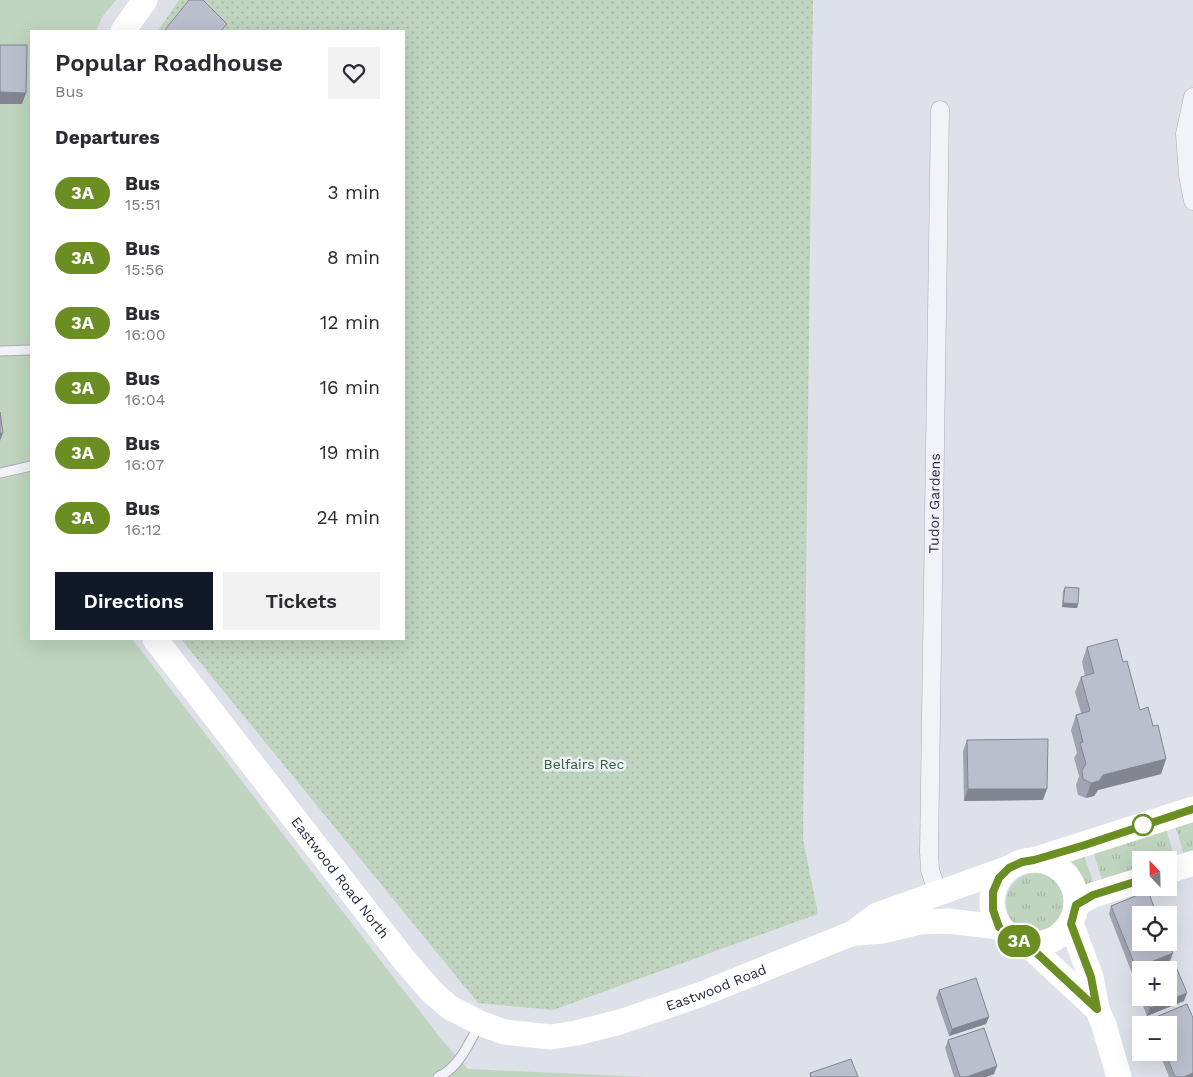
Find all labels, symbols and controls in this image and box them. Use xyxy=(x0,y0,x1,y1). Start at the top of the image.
button: heart xyxy=(328,47,380,99)
text: Popular Roadhouse xyxy=(55,49,283,77)
text: Bus xyxy=(55,82,84,101)
text: Departures xyxy=(55,126,160,149)
text: Bus xyxy=(125,172,160,195)
text: 3 min xyxy=(328,181,380,204)
text: 3A xyxy=(71,182,94,203)
text: 15:51 xyxy=(125,195,161,214)
text: Bus xyxy=(125,237,160,260)
text: 8 min xyxy=(327,246,380,269)
text: 3A xyxy=(71,247,94,268)
text: 15:56 xyxy=(125,260,164,279)
text: Bus xyxy=(125,302,160,325)
text: 12 min xyxy=(320,311,380,334)
text: 3A xyxy=(71,312,94,333)
text: 16:00 xyxy=(125,325,166,344)
text: Bus xyxy=(125,367,160,390)
text: 16 min xyxy=(320,376,380,399)
text: 3A xyxy=(71,377,94,398)
text: 16:04 xyxy=(125,390,165,409)
text: Bus xyxy=(125,432,160,455)
text: 19 min xyxy=(319,441,380,464)
text: 3A xyxy=(71,442,94,463)
street label: Tudor Gardens xyxy=(925,453,943,554)
text: 16:07 xyxy=(125,455,164,474)
text: Bus xyxy=(125,497,160,520)
text: 24 min xyxy=(316,506,380,529)
text: 3A xyxy=(71,507,94,528)
text: 16:12 xyxy=(125,520,161,539)
button: Directions xyxy=(55,572,213,630)
button: Tickets xyxy=(223,572,380,630)
park label: Belfairs Rec xyxy=(544,756,625,772)
street label: Eastwood Road North xyxy=(288,814,392,941)
unlabelled marker xyxy=(1132,814,1154,836)
north arrow xyxy=(1132,851,1178,896)
map controls xyxy=(1132,851,1177,1061)
button: locate xyxy=(1132,906,1177,951)
line badge: 3A xyxy=(996,925,1042,957)
text: 3A xyxy=(1008,930,1030,951)
street label: Eastwood Road xyxy=(664,961,769,1014)
button: + xyxy=(1132,961,1177,1006)
button: − xyxy=(1132,1016,1177,1061)

